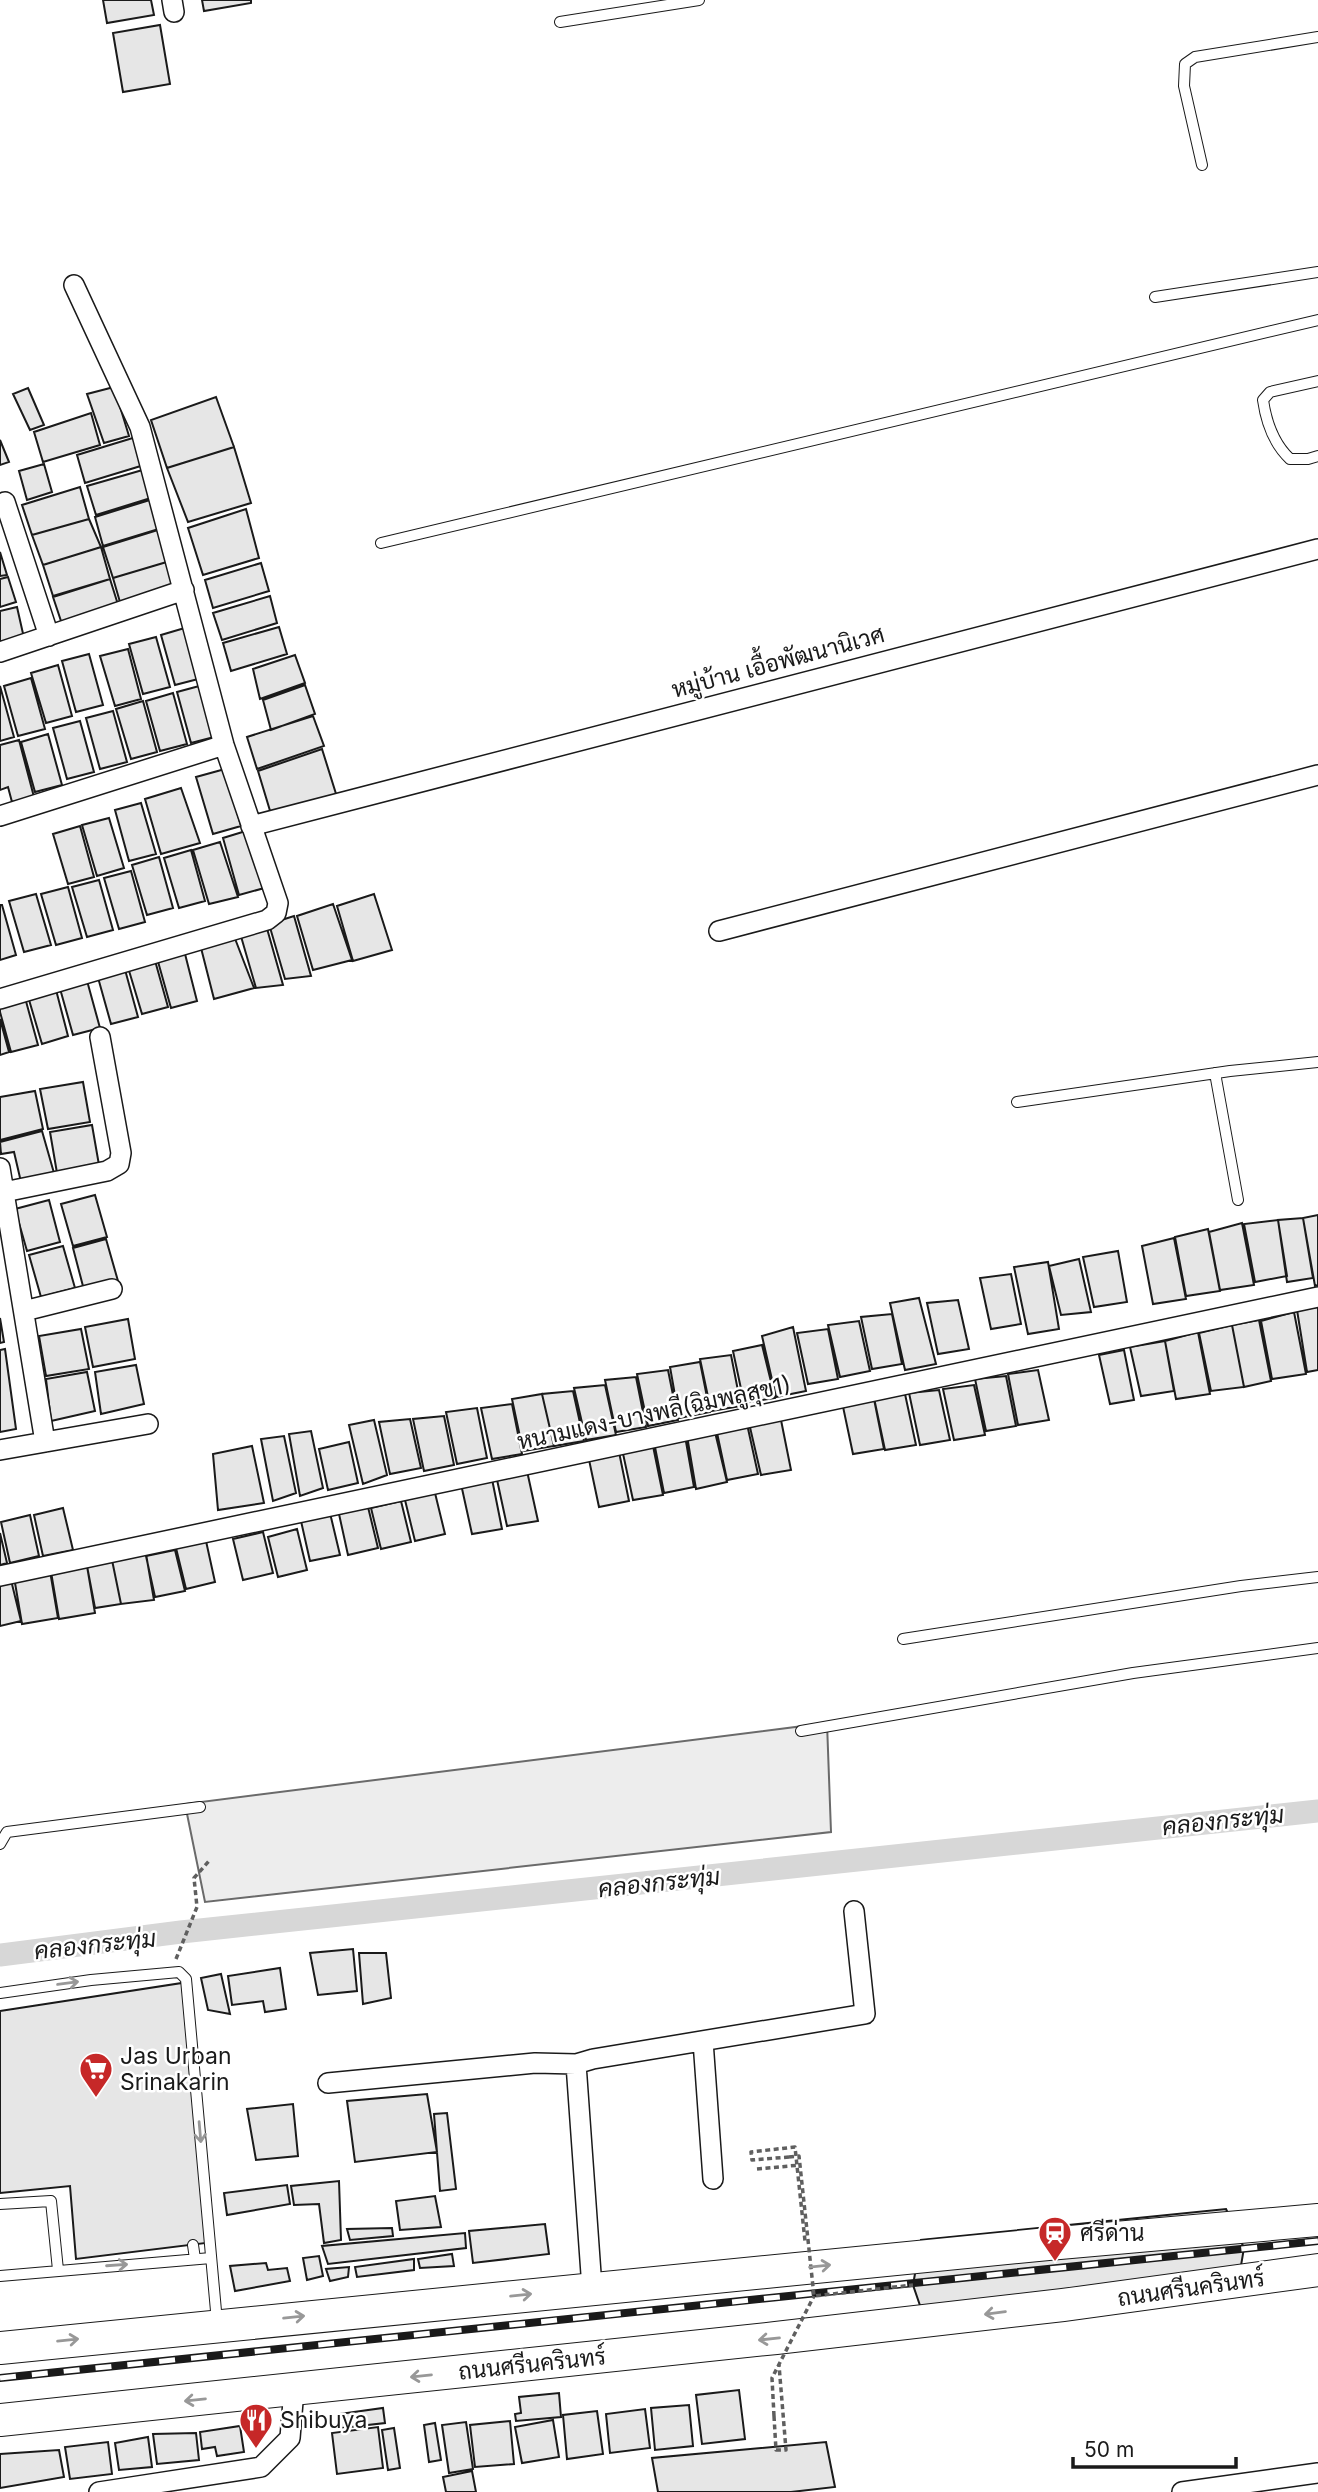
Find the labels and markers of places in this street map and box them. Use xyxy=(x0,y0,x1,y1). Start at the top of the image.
place label: Jas Urban Srinakarin xyxy=(120,2042,232,2096)
supermarket icon: Jas Urban Srinakarin xyxy=(77,2050,115,2099)
station icon: ศรีด่าน xyxy=(1036,2214,1074,2263)
place label: ศรีด่าน xyxy=(1080,2218,1144,2247)
restaurant icon: Shibuya xyxy=(237,2401,275,2450)
place label: Shibuya xyxy=(280,2406,367,2434)

